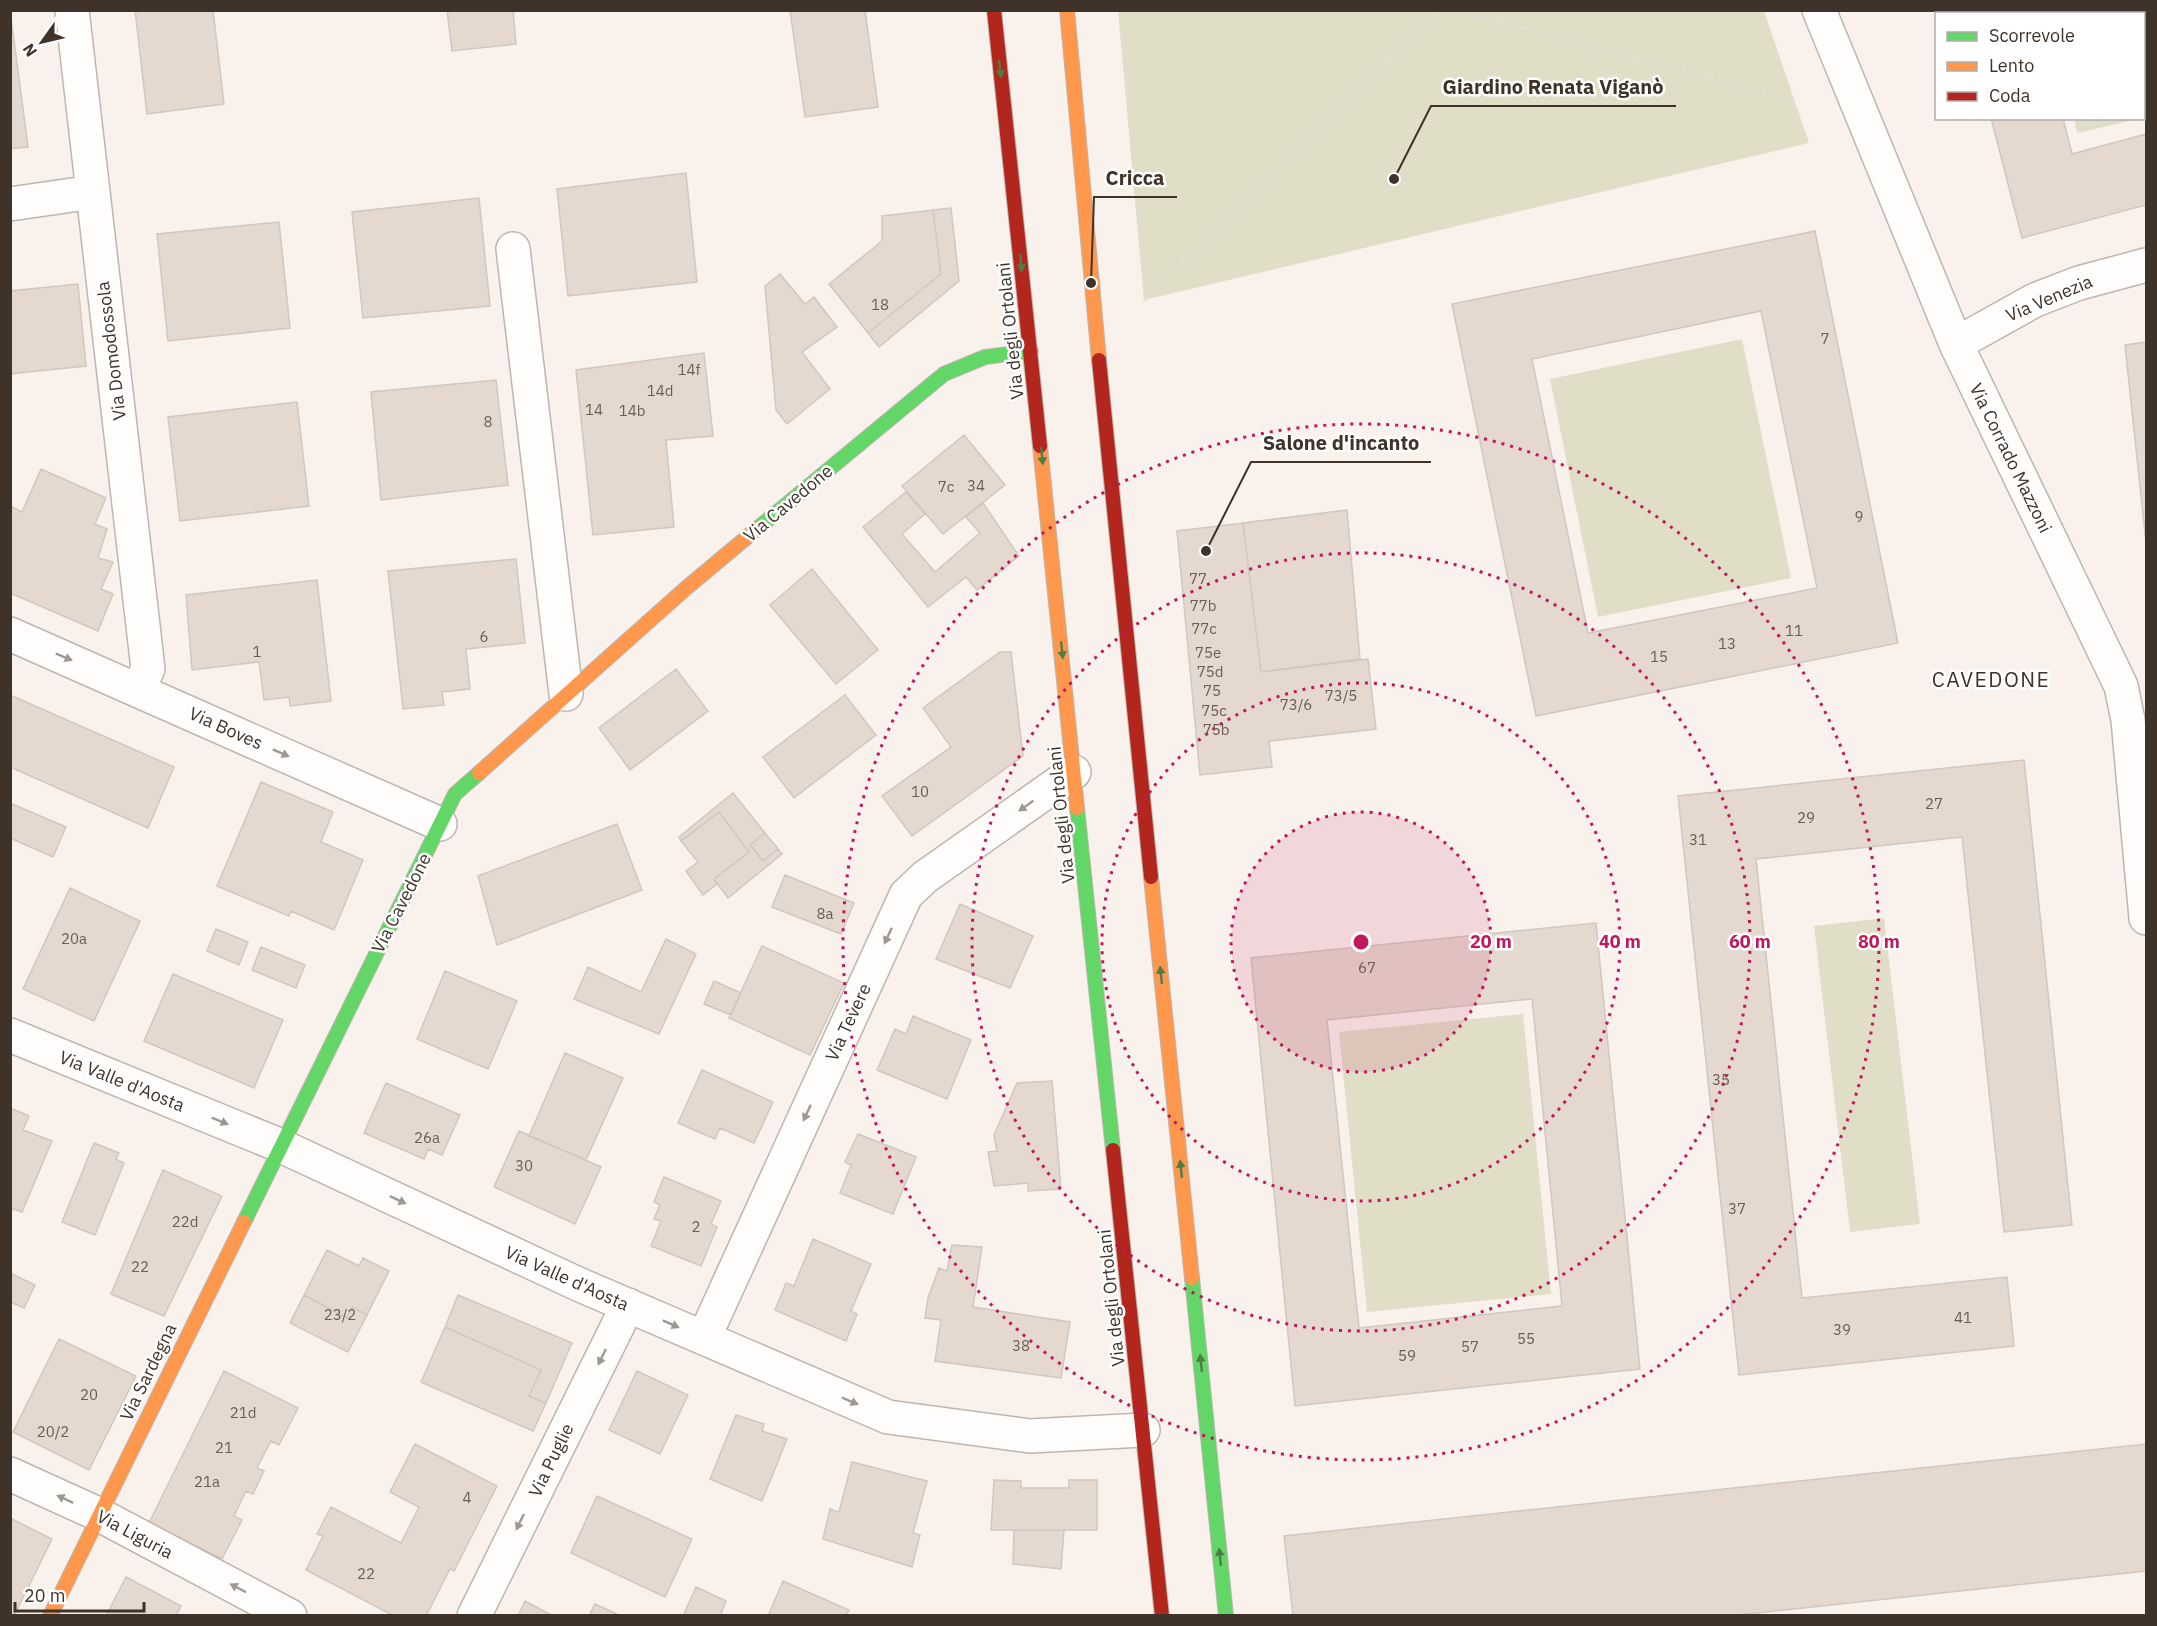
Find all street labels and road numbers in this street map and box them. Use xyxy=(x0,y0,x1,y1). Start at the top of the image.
street label: Via degli Ortolani xyxy=(991,261,1029,401)
street label: Via Venezia xyxy=(2002,269,2096,327)
street label: Via Domodossola xyxy=(91,280,131,422)
street label: Via Corrado Mazzoni xyxy=(1965,379,2057,537)
street label: Via Cavedone xyxy=(739,459,837,547)
street label: Via Boves xyxy=(186,702,266,754)
street label: Via degli Ortolani xyxy=(1042,745,1080,885)
street label: Via Cavedone xyxy=(366,849,436,957)
street label: Via Tevere xyxy=(820,979,876,1065)
street label: Via Valle d'Aosta xyxy=(56,1045,188,1117)
street label: Via degli Ortolani xyxy=(1092,1228,1130,1368)
street label: Via Valle d'Aosta xyxy=(501,1240,633,1316)
street label: Via Sardegna xyxy=(115,1319,182,1424)
street label: Via Puglie xyxy=(523,1419,579,1501)
street label: Via Liguria xyxy=(93,1504,177,1564)

